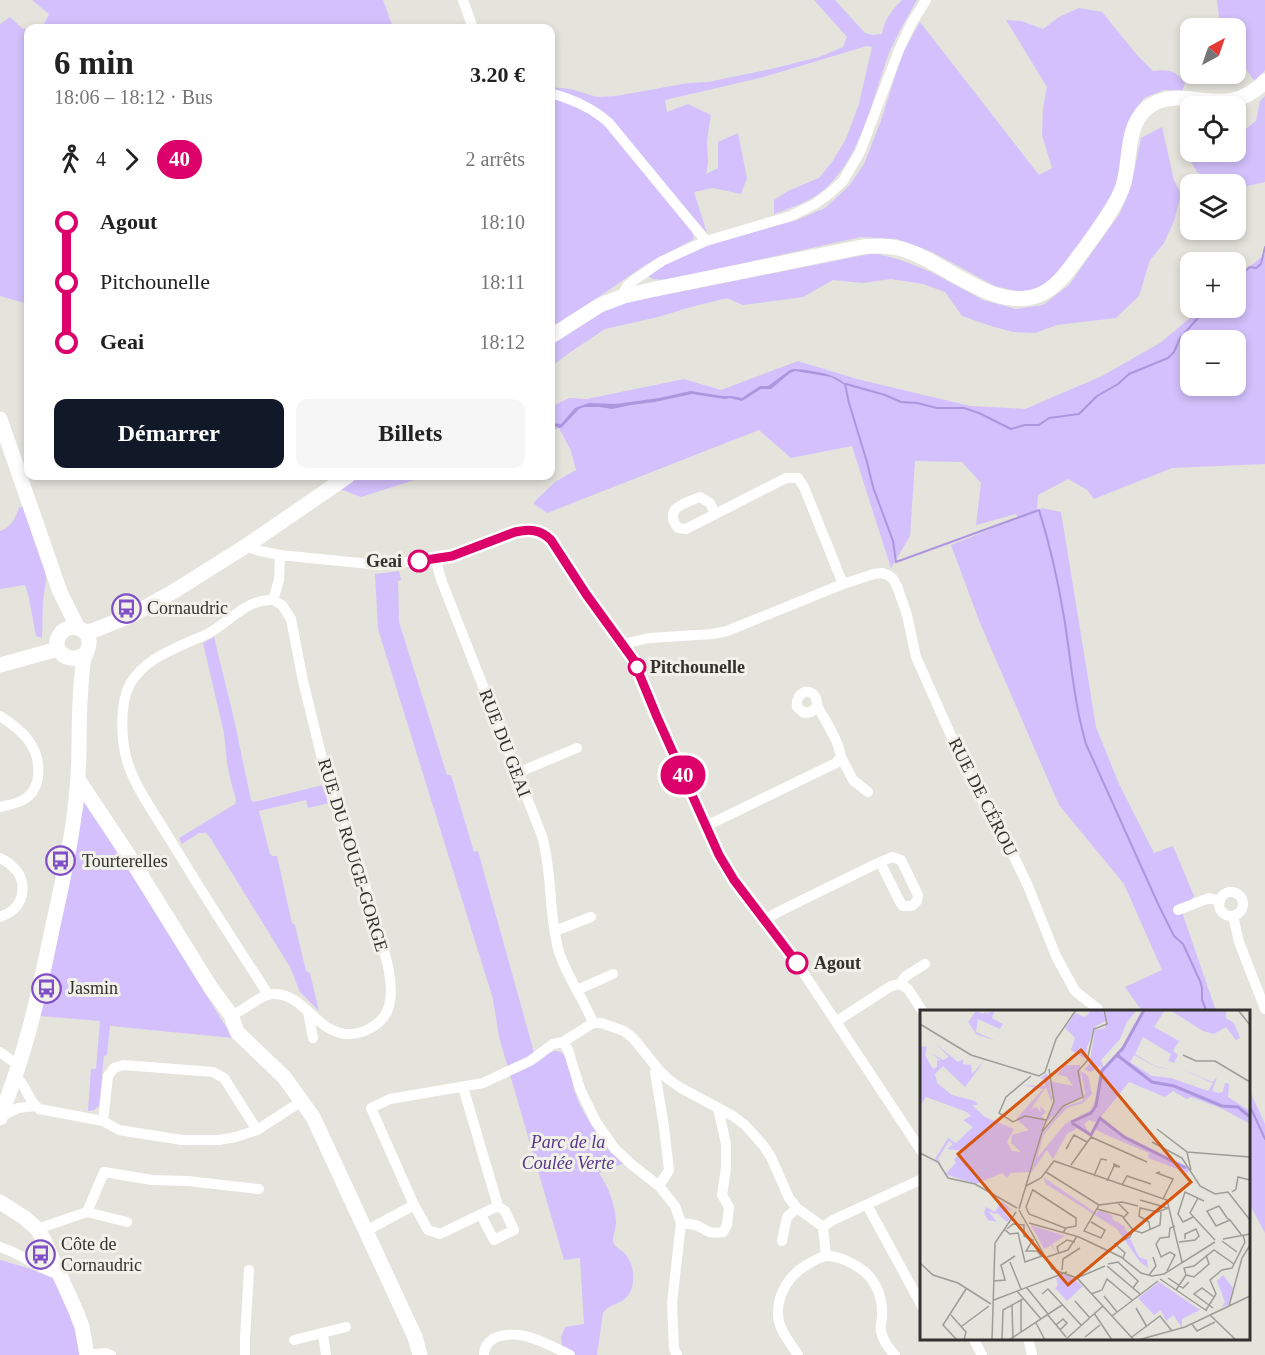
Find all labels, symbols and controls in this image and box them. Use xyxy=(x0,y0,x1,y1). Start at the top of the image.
north arrow xyxy=(1180,18,1246,84)
map controls xyxy=(1180,18,1246,396)
text: 6 min xyxy=(54,45,134,81)
text: 3.20 € xyxy=(470,62,525,87)
text: 18:06 – 18:12 · Bus xyxy=(54,86,213,108)
button: locate xyxy=(1180,96,1246,162)
icon: walk xyxy=(54,143,87,176)
icon: forward xyxy=(115,143,148,176)
text: 40 xyxy=(169,147,190,171)
text: 4 xyxy=(96,148,106,170)
text: 2 arrêts xyxy=(466,148,525,170)
button: layers xyxy=(1180,174,1246,240)
text: Agout xyxy=(100,209,157,234)
text: 18:10 xyxy=(479,211,525,233)
button: + xyxy=(1180,252,1246,318)
text: Pitchounelle xyxy=(100,269,210,294)
text: 18:11 xyxy=(480,271,525,293)
text: Geai xyxy=(100,329,144,354)
button: − xyxy=(1180,330,1246,396)
text: 18:12 xyxy=(479,331,525,353)
button: Démarrer xyxy=(54,399,284,468)
button: Billets xyxy=(296,399,525,468)
marker: Geai xyxy=(408,550,430,572)
place label: Geai xyxy=(366,551,402,571)
bus stop icon: Cornaudric xyxy=(110,592,142,624)
place label: Cornaudric xyxy=(147,598,228,618)
place label: Pitchounelle xyxy=(650,657,745,677)
marker: Pitchounelle xyxy=(628,658,646,676)
street label: RUE DU GEAI xyxy=(475,686,535,800)
street label: RUE DE CÉROU xyxy=(945,734,1022,859)
street label: RUE DU ROUGE-GORGE xyxy=(314,756,392,954)
line badge: 40 xyxy=(656,756,710,794)
text: 40 xyxy=(673,763,694,787)
bus stop icon: Tourterelles xyxy=(45,845,77,877)
place label: Tourterelles xyxy=(82,851,168,871)
marker: Agout xyxy=(786,952,808,974)
place label: Agout xyxy=(814,953,861,973)
bus stop icon: Jasmin xyxy=(31,972,63,1004)
place label: Jasmin xyxy=(68,978,118,998)
inset map xyxy=(920,1010,1250,1340)
park label: Parc de la Coulée Verte xyxy=(522,1132,614,1173)
place label: Côte de Cornaudric xyxy=(61,1234,142,1275)
bus stop icon: Côte de Cornaudric xyxy=(24,1238,56,1270)

